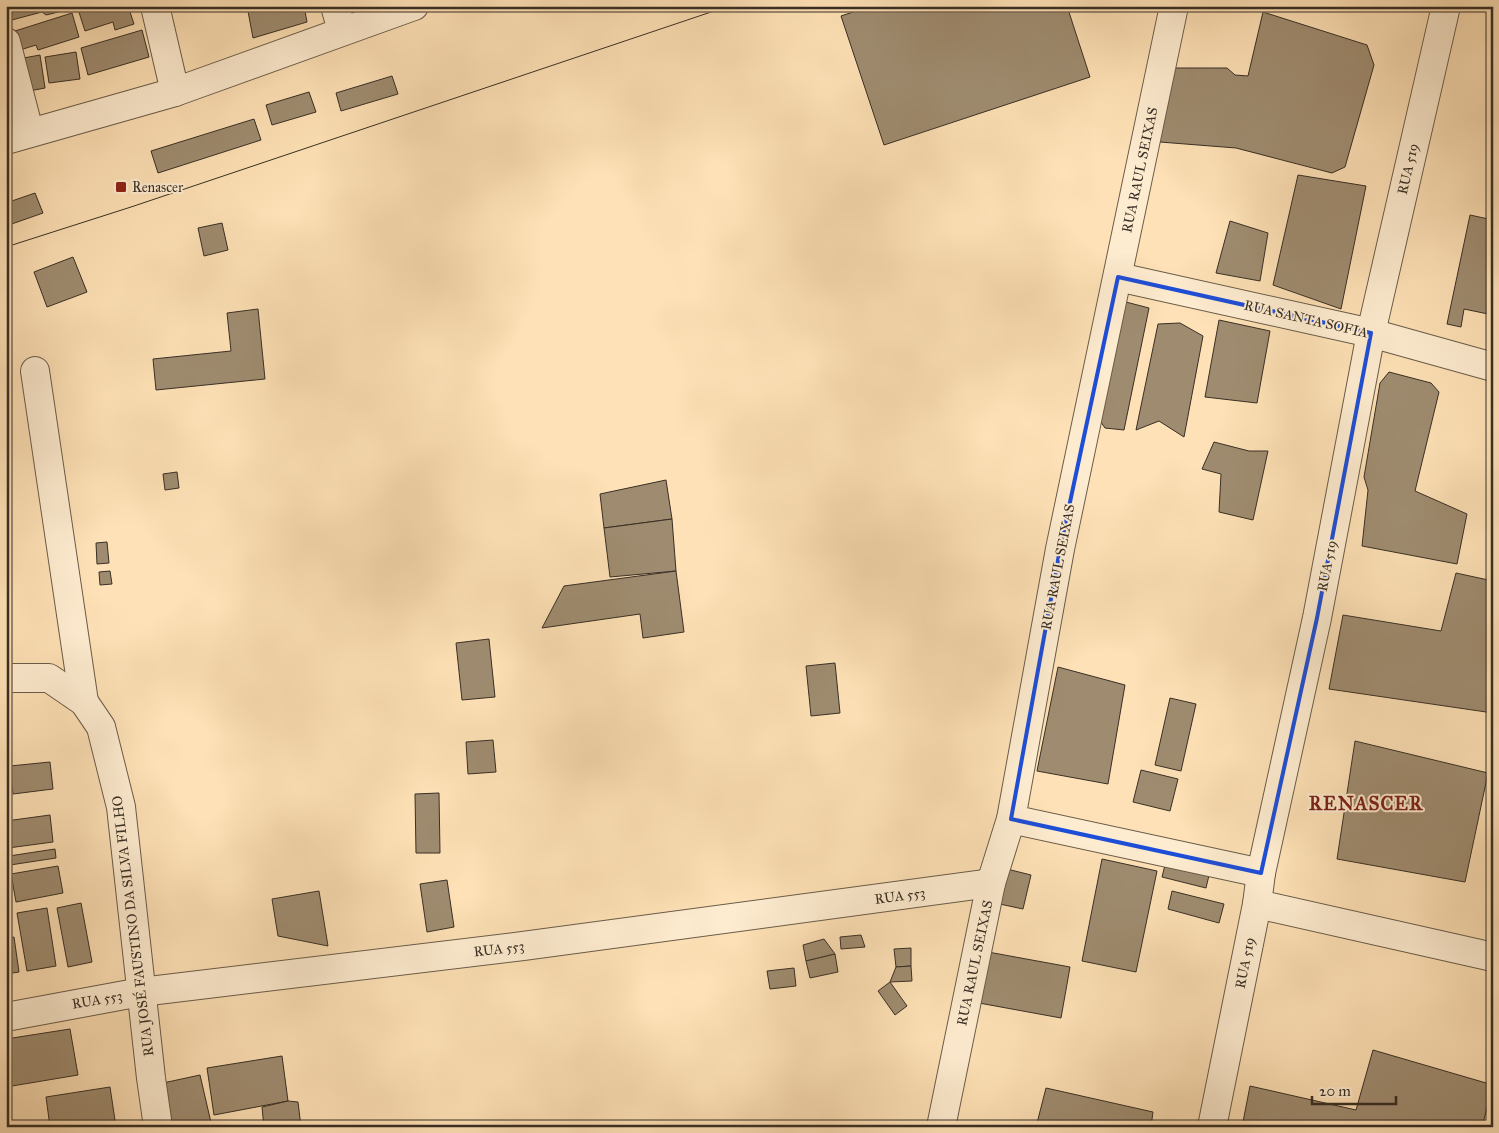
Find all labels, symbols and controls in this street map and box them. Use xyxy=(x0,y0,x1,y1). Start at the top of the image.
street label: RUA RAUL SEIXAS xyxy=(1118,106,1162,234)
street label: RUA 519 xyxy=(1394,142,1422,196)
place label: Renascer xyxy=(132,179,184,196)
marker: Renascer xyxy=(114,180,128,194)
street label: RUA SANTA SOFIA xyxy=(1242,296,1370,342)
street label: RUA RAUL SEIXAS xyxy=(1037,503,1079,631)
street label: RUA 519 xyxy=(1314,539,1340,593)
district label: RENASCER xyxy=(1309,792,1424,815)
street label: RUA JOSÉ FAUSTINO DA SILVA FILHO xyxy=(107,794,158,1058)
street label: RUA 553 xyxy=(874,884,926,908)
street label: RUA RAUL SEIXAS xyxy=(953,899,997,1027)
street label: RUA 519 xyxy=(1232,936,1258,990)
street label: RUA 553 xyxy=(473,937,525,961)
street label: RUA 553 xyxy=(70,987,124,1013)
scale bar xyxy=(1312,1073,1395,1105)
text: 20 m xyxy=(1319,1082,1351,1100)

